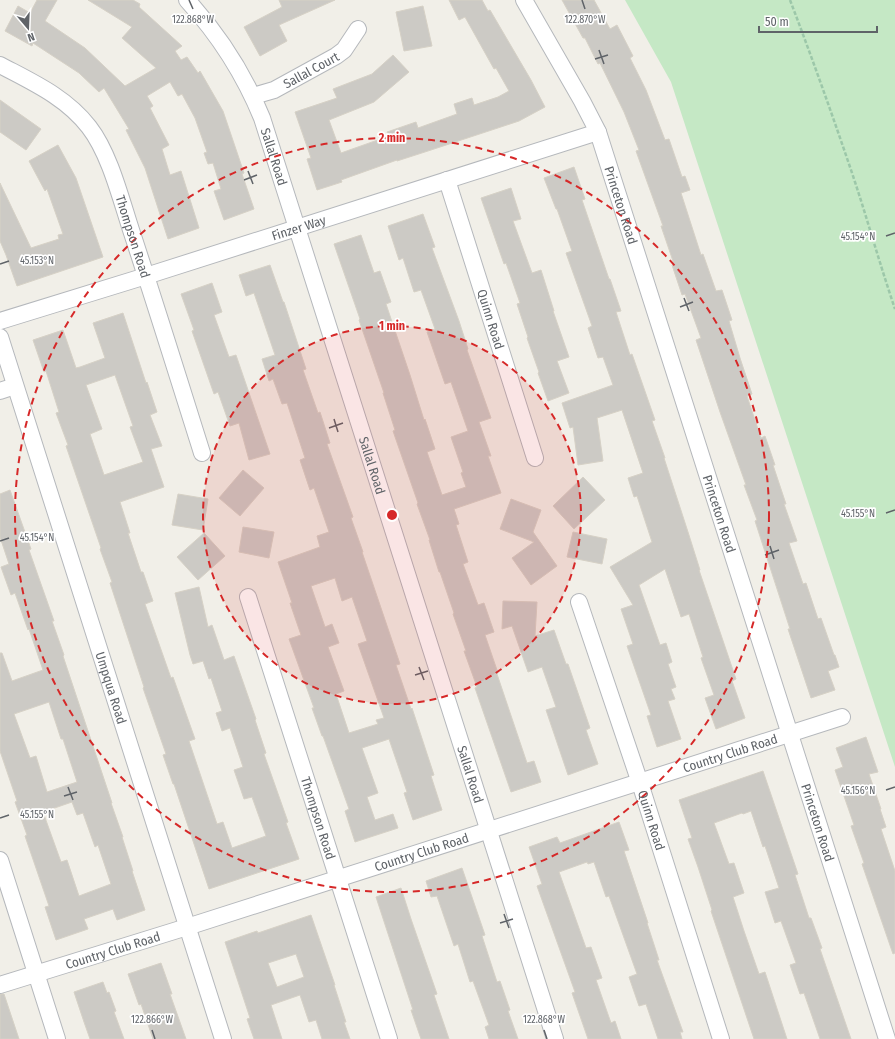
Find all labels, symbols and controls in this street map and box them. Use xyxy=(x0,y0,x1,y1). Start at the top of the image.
north arrow xyxy=(8,8,48,48)
scale bar xyxy=(759,8,877,34)
text: 122.868°W xyxy=(172,14,214,26)
text: 122.870°W xyxy=(564,14,606,26)
text: 50 m xyxy=(765,15,789,29)
text: N xyxy=(26,30,36,44)
street label: Sallal Court xyxy=(281,49,342,91)
street label: Sallal Road xyxy=(258,126,290,187)
text: 2 min xyxy=(378,131,405,145)
street label: Princeton Road xyxy=(601,164,640,246)
street label: Thompson Road xyxy=(113,193,153,280)
street label: Finzer Way xyxy=(270,212,328,243)
text: 45.154°N xyxy=(841,231,875,243)
text: 45.153°N xyxy=(20,255,54,267)
street label: Quinn Road xyxy=(474,288,507,351)
text: 1 min xyxy=(379,319,405,333)
street label: Sallal Road xyxy=(356,435,388,496)
street label: Princeton Road xyxy=(700,473,739,555)
centre of rings xyxy=(385,508,399,522)
text: 45.155°N xyxy=(841,508,875,520)
text: 45.154°N xyxy=(20,532,54,544)
street label: Umpqua Road xyxy=(92,650,129,726)
street label: Country Club Road xyxy=(681,731,779,776)
street label: Sallal Road xyxy=(454,744,486,805)
street label: Thompson Road xyxy=(298,775,338,861)
street label: Princeton Road xyxy=(798,782,837,863)
text: 45.156°N xyxy=(841,785,875,797)
street label: Quinn Road xyxy=(635,789,668,852)
text: 45.155°N xyxy=(20,809,54,821)
street label: Country Club Road xyxy=(373,830,471,874)
street label: Country Club Road xyxy=(64,929,162,972)
text: 122.866°W xyxy=(131,1014,173,1026)
text: 122.868°W xyxy=(523,1014,565,1026)

